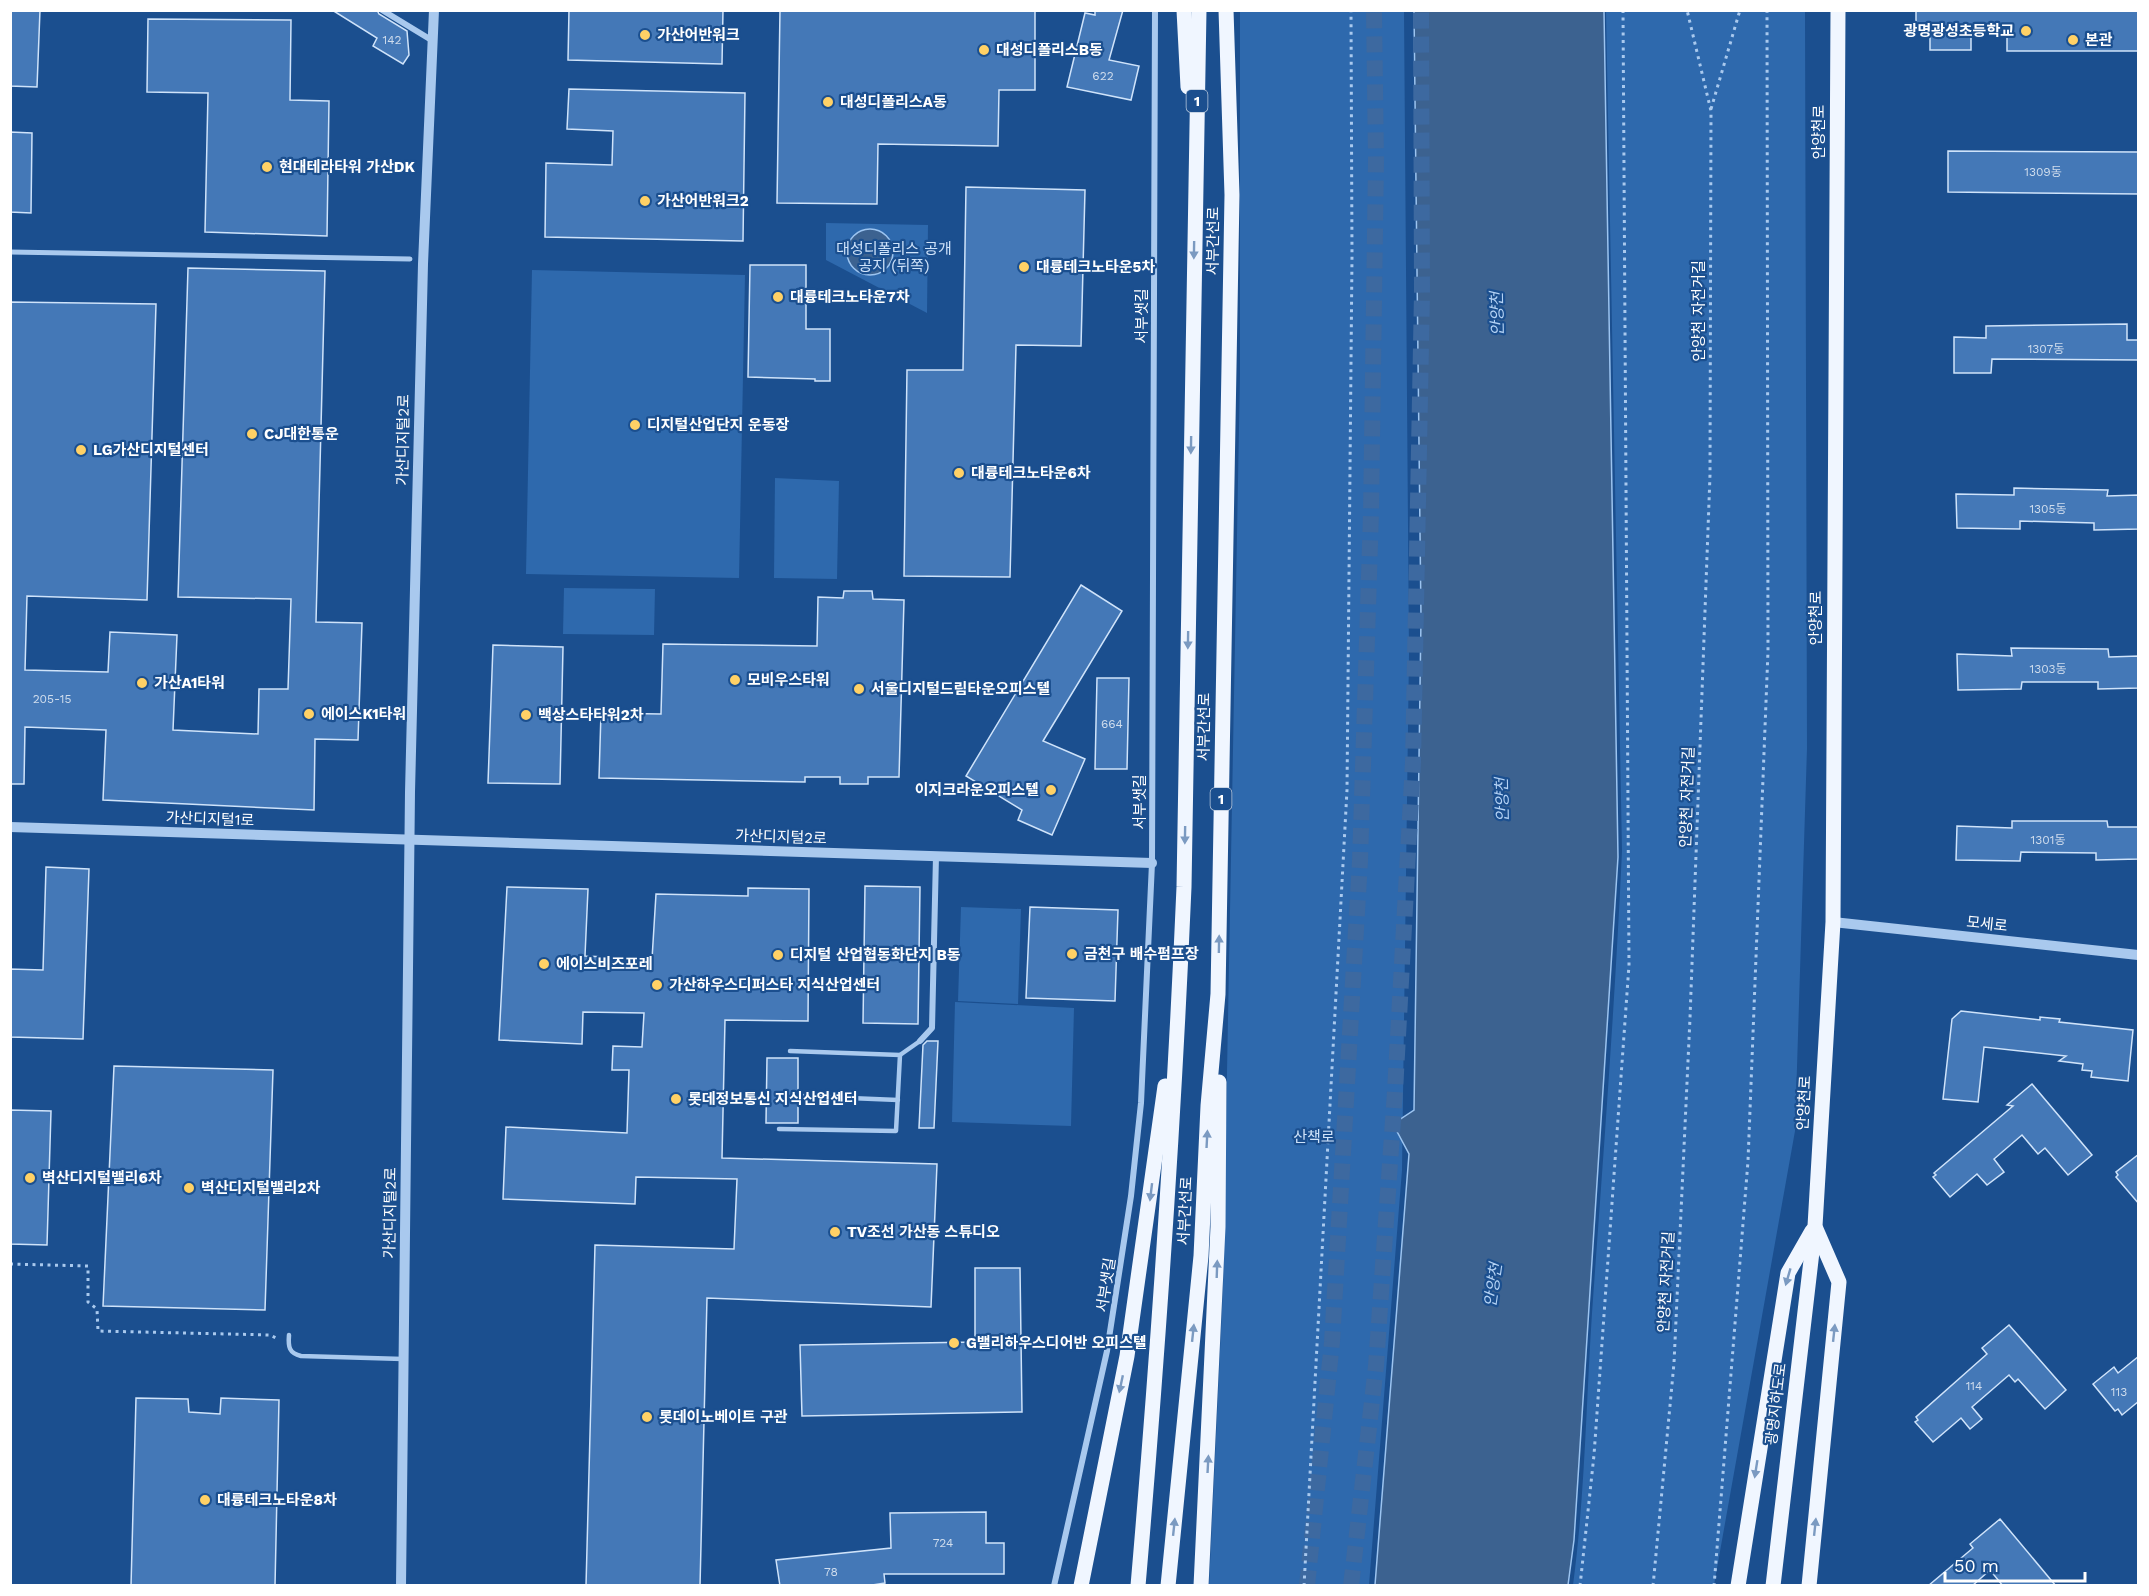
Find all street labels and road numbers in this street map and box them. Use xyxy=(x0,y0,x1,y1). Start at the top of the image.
road number: 1 xyxy=(1186,90,1208,112)
street label: 안양천로 xyxy=(1810,104,1828,160)
street label: 서부간선로 xyxy=(1203,206,1223,276)
street label: 안양천 자전거길 xyxy=(1690,260,1708,362)
street label: 서부샛길 xyxy=(1133,288,1151,344)
street label: 가산디지털2로 xyxy=(393,394,413,486)
street label: 안양천로 xyxy=(1807,590,1825,646)
street label: 서부간선로 xyxy=(1194,692,1214,762)
street label: 안양천 자전거길 xyxy=(1676,746,1698,848)
street label: 서부샛길 xyxy=(1131,774,1149,830)
road number: 1 xyxy=(1210,788,1232,810)
street label: 가산디지털1로 xyxy=(165,808,255,830)
street label: 가산디지털2로 xyxy=(735,826,827,848)
street label: 모세로 xyxy=(1965,913,2009,935)
street label: 안양천로 xyxy=(1794,1075,1814,1131)
street label: 가산디지털2로 xyxy=(380,1167,400,1259)
street label: 서부간선로 xyxy=(1174,1176,1196,1246)
street label: 안양천 자전거길 xyxy=(1654,1231,1678,1333)
street label: 서부샛길 xyxy=(1093,1256,1119,1314)
street label: 광명지하도로 xyxy=(1762,1362,1790,1446)

